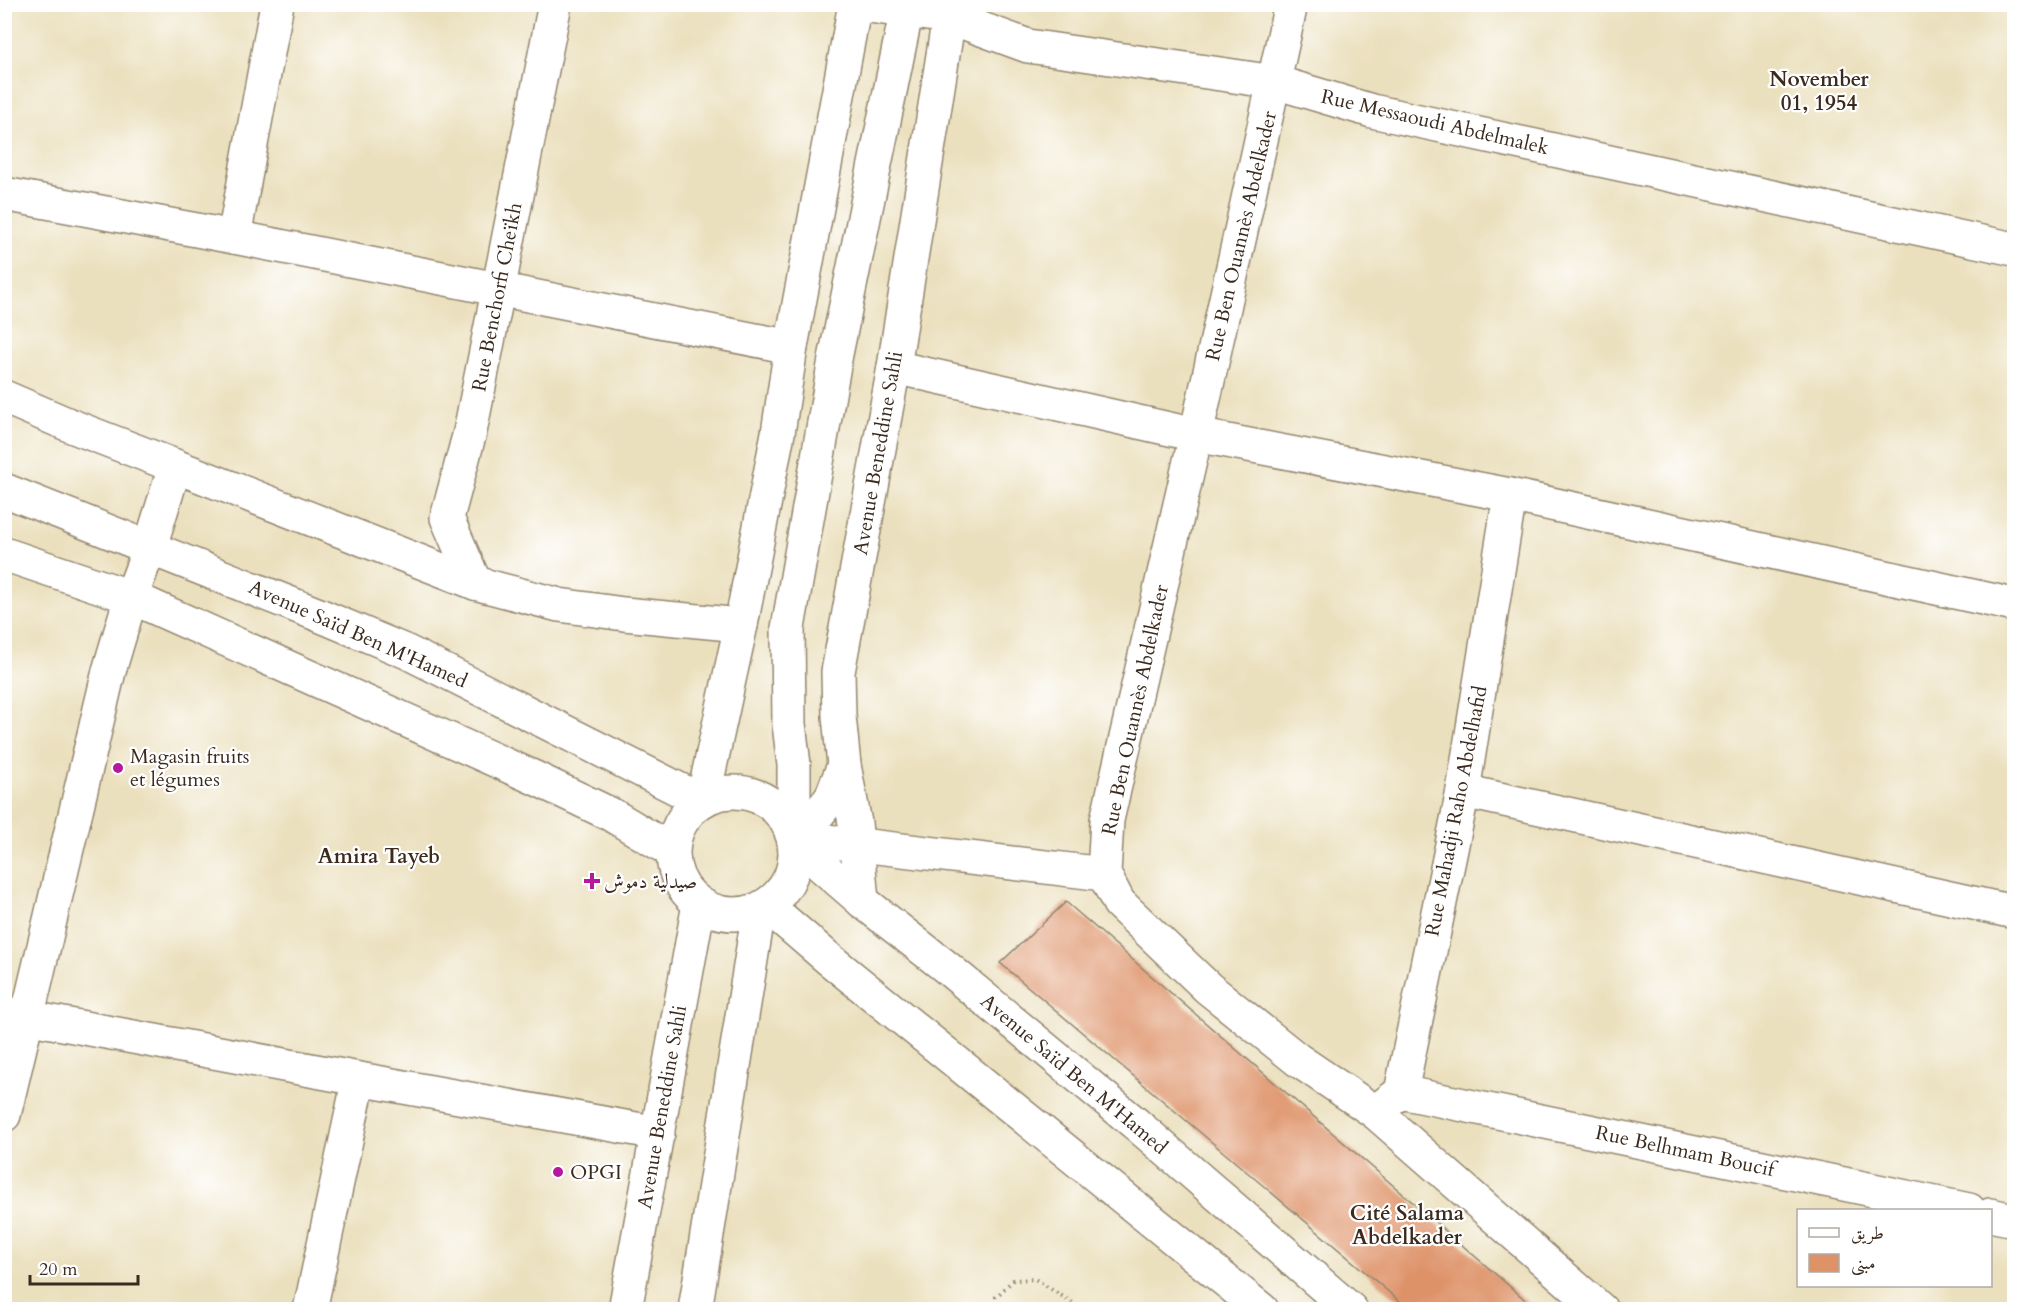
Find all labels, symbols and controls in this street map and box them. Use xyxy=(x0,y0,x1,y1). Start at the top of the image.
district label: November 01, 1954 xyxy=(1769,65,1869,118)
street label: Rue Messaoudi Abdelmalek xyxy=(1319,83,1552,161)
street label: Rue Ben Ouannès Abdelkader xyxy=(1199,108,1283,364)
street label: Rue Benchorfi Cheïkh xyxy=(465,200,529,394)
street label: Avenue Beneddine Sahli xyxy=(847,349,909,557)
street label: Avenue Saïd Ben M'Hamed xyxy=(245,574,472,695)
street label: Rue Ben Ouannès Abdelkader xyxy=(1095,581,1175,838)
street label: Rue Mahadji Raho Abdelhafid xyxy=(1418,683,1494,939)
place label: Magasin fruits et légumes xyxy=(130,743,249,793)
marker: Magasin fruits et légumes xyxy=(111,761,125,775)
district label: Amira Tayeb xyxy=(318,842,440,871)
place label: صيدلية دموش xyxy=(604,868,697,895)
marker: صيدلية دموش xyxy=(585,874,599,888)
street label: Avenue Saïd Ben M'Hamed xyxy=(975,988,1174,1161)
street label: Avenue Beneddine Sahli xyxy=(631,1003,693,1211)
street label: Rue Belhmam Boucif xyxy=(1593,1119,1780,1184)
place label: OPGI xyxy=(570,1159,622,1186)
marker: OPGI xyxy=(551,1165,565,1179)
district label: Cité Salama Abdelkader xyxy=(1350,1199,1465,1252)
legend xyxy=(1797,1209,1992,1287)
text: طريق xyxy=(1851,1221,1884,1246)
scale bar xyxy=(30,1248,138,1286)
text: مبنى xyxy=(1851,1251,1876,1276)
text: 20 m xyxy=(39,1257,78,1282)

